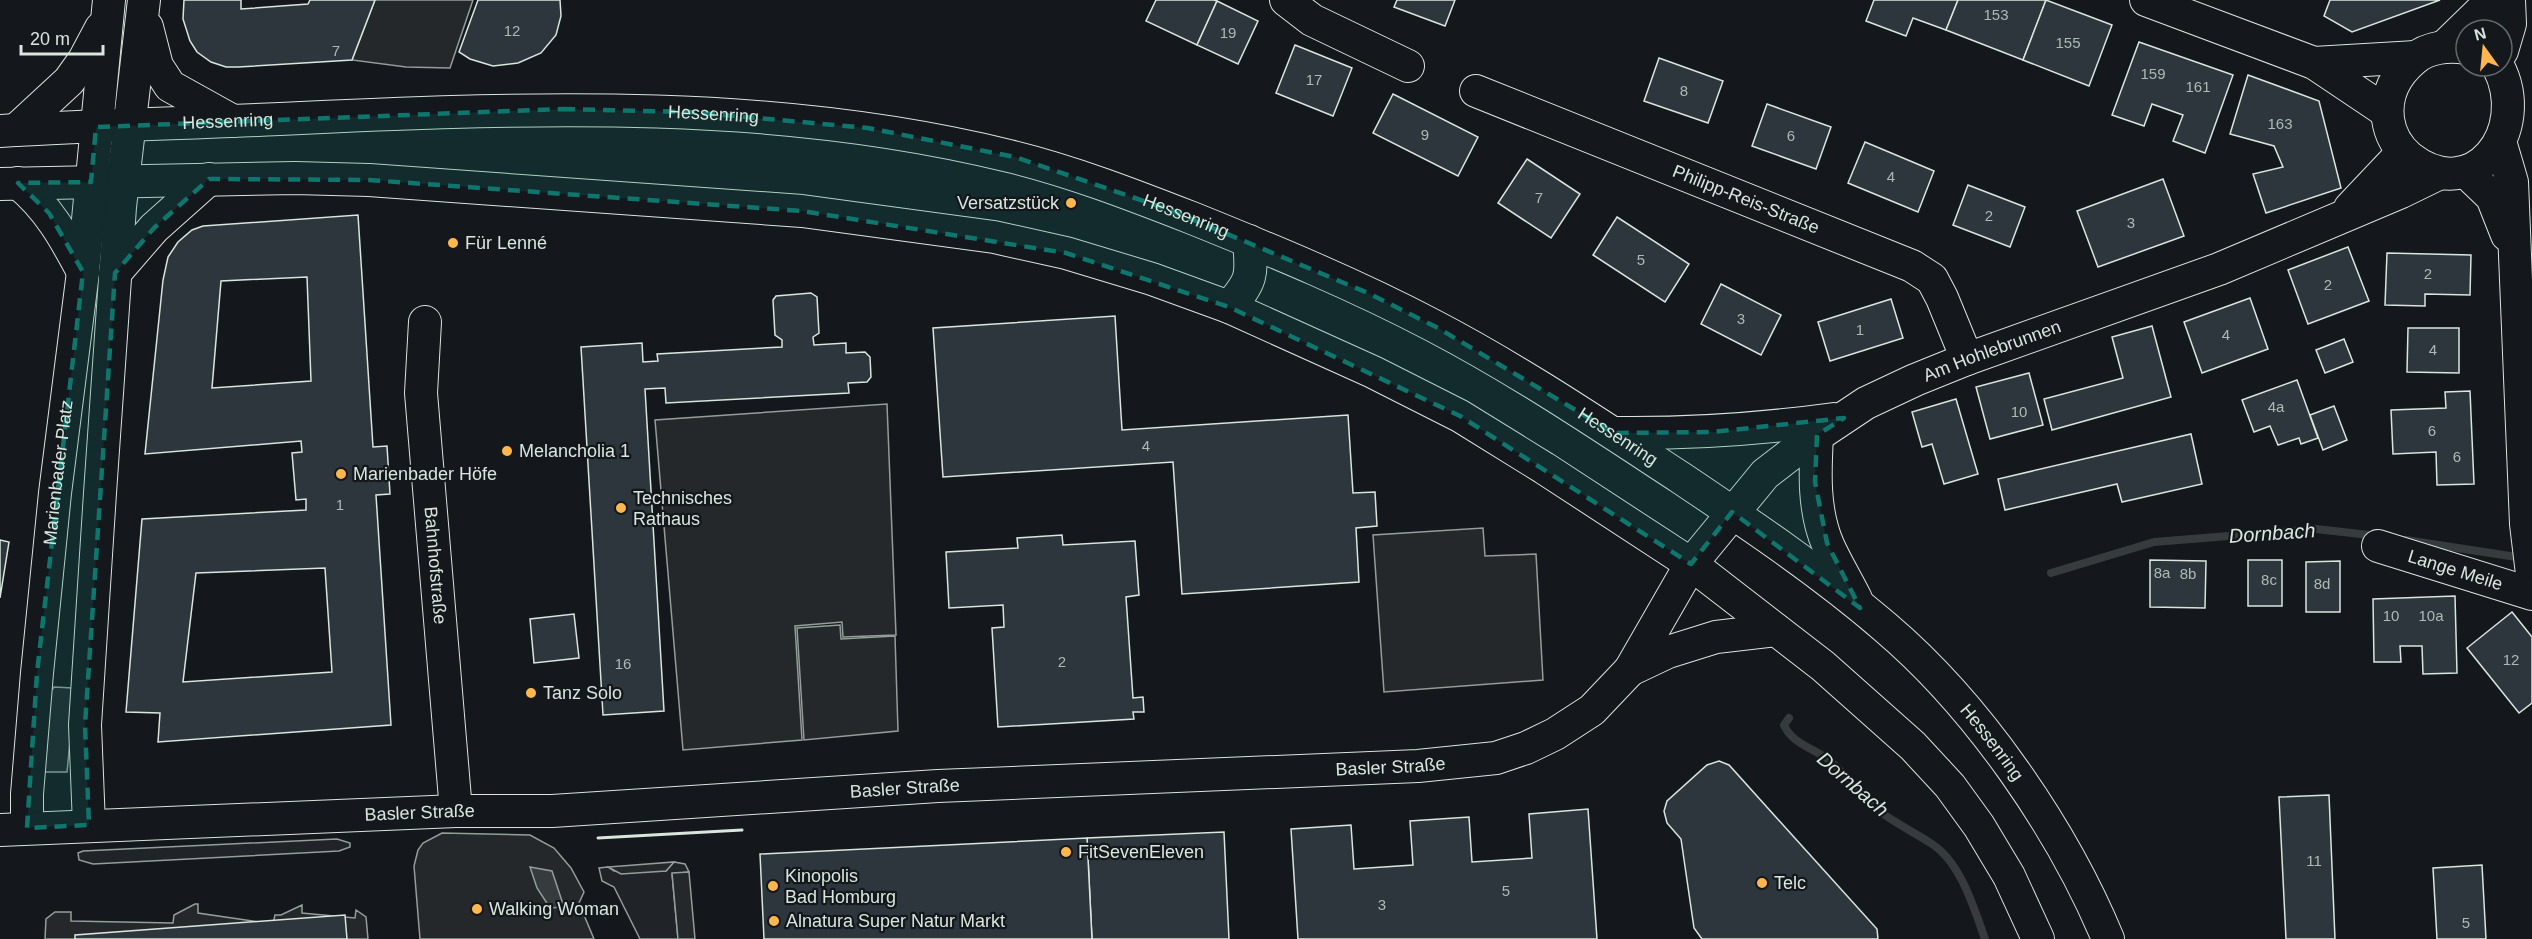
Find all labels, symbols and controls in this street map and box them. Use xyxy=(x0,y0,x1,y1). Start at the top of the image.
house number: 153 xyxy=(1983,6,2009,23)
scale bar xyxy=(21,18,104,56)
north arrow xyxy=(2454,18,2514,78)
house number: 12 xyxy=(504,22,520,39)
house number: 19 xyxy=(1220,24,1236,41)
text: N xyxy=(2472,24,2488,44)
text: 20 m xyxy=(30,29,70,49)
house number: 155 xyxy=(2055,34,2081,51)
house number: 7 xyxy=(332,42,340,59)
house number: 159 xyxy=(2140,65,2166,82)
house number: 17 xyxy=(1306,71,1322,88)
house number: 161 xyxy=(2185,78,2211,95)
house number: 8 xyxy=(1680,82,1688,99)
street label: Hessenring xyxy=(668,102,760,127)
street label: Hessenring xyxy=(182,109,274,133)
house number: 163 xyxy=(2267,115,2293,132)
house number: 9 xyxy=(1421,126,1429,143)
house number: 6 xyxy=(1787,127,1795,144)
street label: Philipp-Reis-Straße xyxy=(1670,161,1822,238)
house number: 4 xyxy=(1887,168,1895,185)
house number: 7 xyxy=(1535,189,1543,206)
street label: Hessenring xyxy=(1140,190,1232,242)
place label: Versatzstück xyxy=(957,193,1060,213)
marker: Versatzstück xyxy=(1064,196,1078,210)
house number: 2 xyxy=(1985,207,1993,224)
house number: 3 xyxy=(2127,214,2135,231)
place label: Für Lenné xyxy=(465,233,547,253)
marker: Für Lenné xyxy=(446,236,460,250)
house number: 5 xyxy=(1637,251,1645,268)
house number: 2 xyxy=(2424,265,2432,282)
house number: 2 xyxy=(2324,276,2332,293)
house number: 3 xyxy=(1737,310,1745,327)
street label: Am Hohlebrunnen xyxy=(1920,316,2064,386)
house number: 1 xyxy=(1856,321,1864,338)
house number: 4 xyxy=(2222,326,2230,343)
house number: 4 xyxy=(2429,341,2437,358)
house number: 4a xyxy=(2268,398,2285,415)
street label: Marienbader Platz xyxy=(40,399,77,546)
street label: Hessenring xyxy=(1574,403,1661,470)
house number: 10 xyxy=(2011,403,2027,420)
house number: 6 xyxy=(2428,422,2436,439)
house number: 4 xyxy=(1142,437,1150,454)
place label: Melancholia 1 xyxy=(519,441,630,461)
marker: Melancholia 1 xyxy=(500,444,514,458)
house number: 6 xyxy=(2453,448,2461,465)
place label: Marienbader Höfe xyxy=(353,464,497,484)
marker: Marienbader Höfe xyxy=(334,467,348,481)
place label: Technisches Rathaus xyxy=(633,488,732,529)
house number: 1 xyxy=(336,496,344,513)
marker: Technisches Rathaus xyxy=(614,501,628,515)
street label: Bahnhofstraße xyxy=(421,506,450,625)
water label: Dornbach xyxy=(2228,519,2316,547)
street label: Lange Meile xyxy=(2406,546,2505,594)
house number: 8a xyxy=(2154,564,2171,581)
house number: 8b xyxy=(2180,565,2196,582)
house number: 8c xyxy=(2261,571,2277,588)
house number: 8d xyxy=(2314,575,2330,592)
house number: 10 xyxy=(2383,607,2399,624)
house number: 10a xyxy=(2418,607,2444,624)
house number: 12 xyxy=(2503,651,2519,668)
house number: 2 xyxy=(1058,653,1066,670)
house number: 16 xyxy=(615,655,631,672)
place label: Tanz Solo xyxy=(543,683,622,703)
marker: Tanz Solo xyxy=(524,686,538,700)
street label: Hessenring xyxy=(1956,700,2028,784)
water label: Dornbach xyxy=(1813,747,1893,821)
street label: Basler Straße xyxy=(1335,753,1446,779)
street label: Basler Straße xyxy=(849,775,960,802)
street label: Basler Straße xyxy=(364,801,475,825)
place label: FitSevenEleven xyxy=(1078,842,1204,862)
marker: FitSevenEleven xyxy=(1059,845,1073,859)
house number: 11 xyxy=(2306,852,2322,869)
place label: Kinopolis Bad Homburg xyxy=(785,866,896,907)
place label: Telc xyxy=(1774,873,1806,893)
marker: Telc xyxy=(1755,876,1769,890)
marker: Kinopolis Bad Homburg xyxy=(766,879,780,893)
house number: 5 xyxy=(1502,882,1510,899)
house number: 3 xyxy=(1378,896,1386,913)
place label: Walking Woman xyxy=(489,899,619,919)
marker: Walking Woman xyxy=(470,902,484,916)
place label: Alnatura Super Natur Markt xyxy=(786,911,1005,931)
marker: Alnatura Super Natur Markt xyxy=(767,914,781,928)
house number: 5 xyxy=(2462,914,2470,931)

